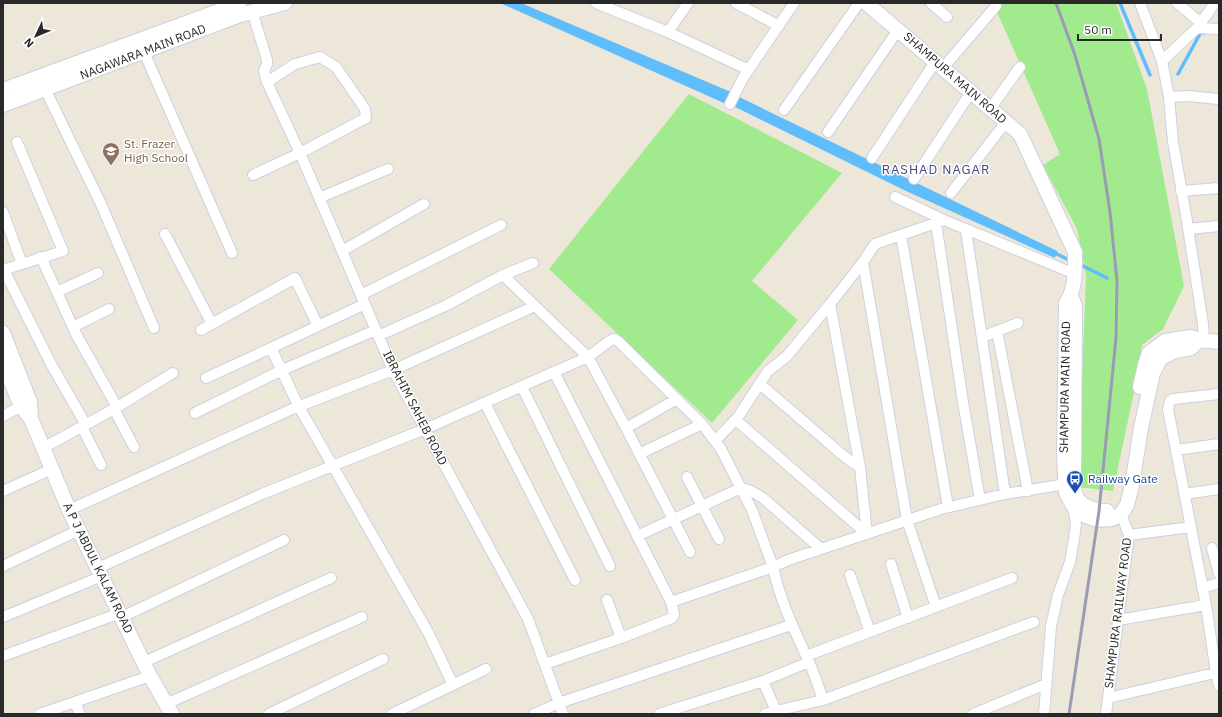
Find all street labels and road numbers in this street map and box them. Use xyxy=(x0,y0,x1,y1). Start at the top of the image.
street label: NAGAWARA MAIN ROAD xyxy=(78,21,208,82)
street label: SHAMPURA MAIN ROAD xyxy=(901,29,1010,126)
street label: SHAMPURA MAIN ROAD xyxy=(1056,321,1073,453)
street label: IBRAHIM SAHEB ROAD xyxy=(380,348,451,467)
street label: A P J ABDUL KALAM ROAD xyxy=(60,500,137,636)
street label: SHAMPURA RAILWAY ROAD xyxy=(1101,537,1134,689)

